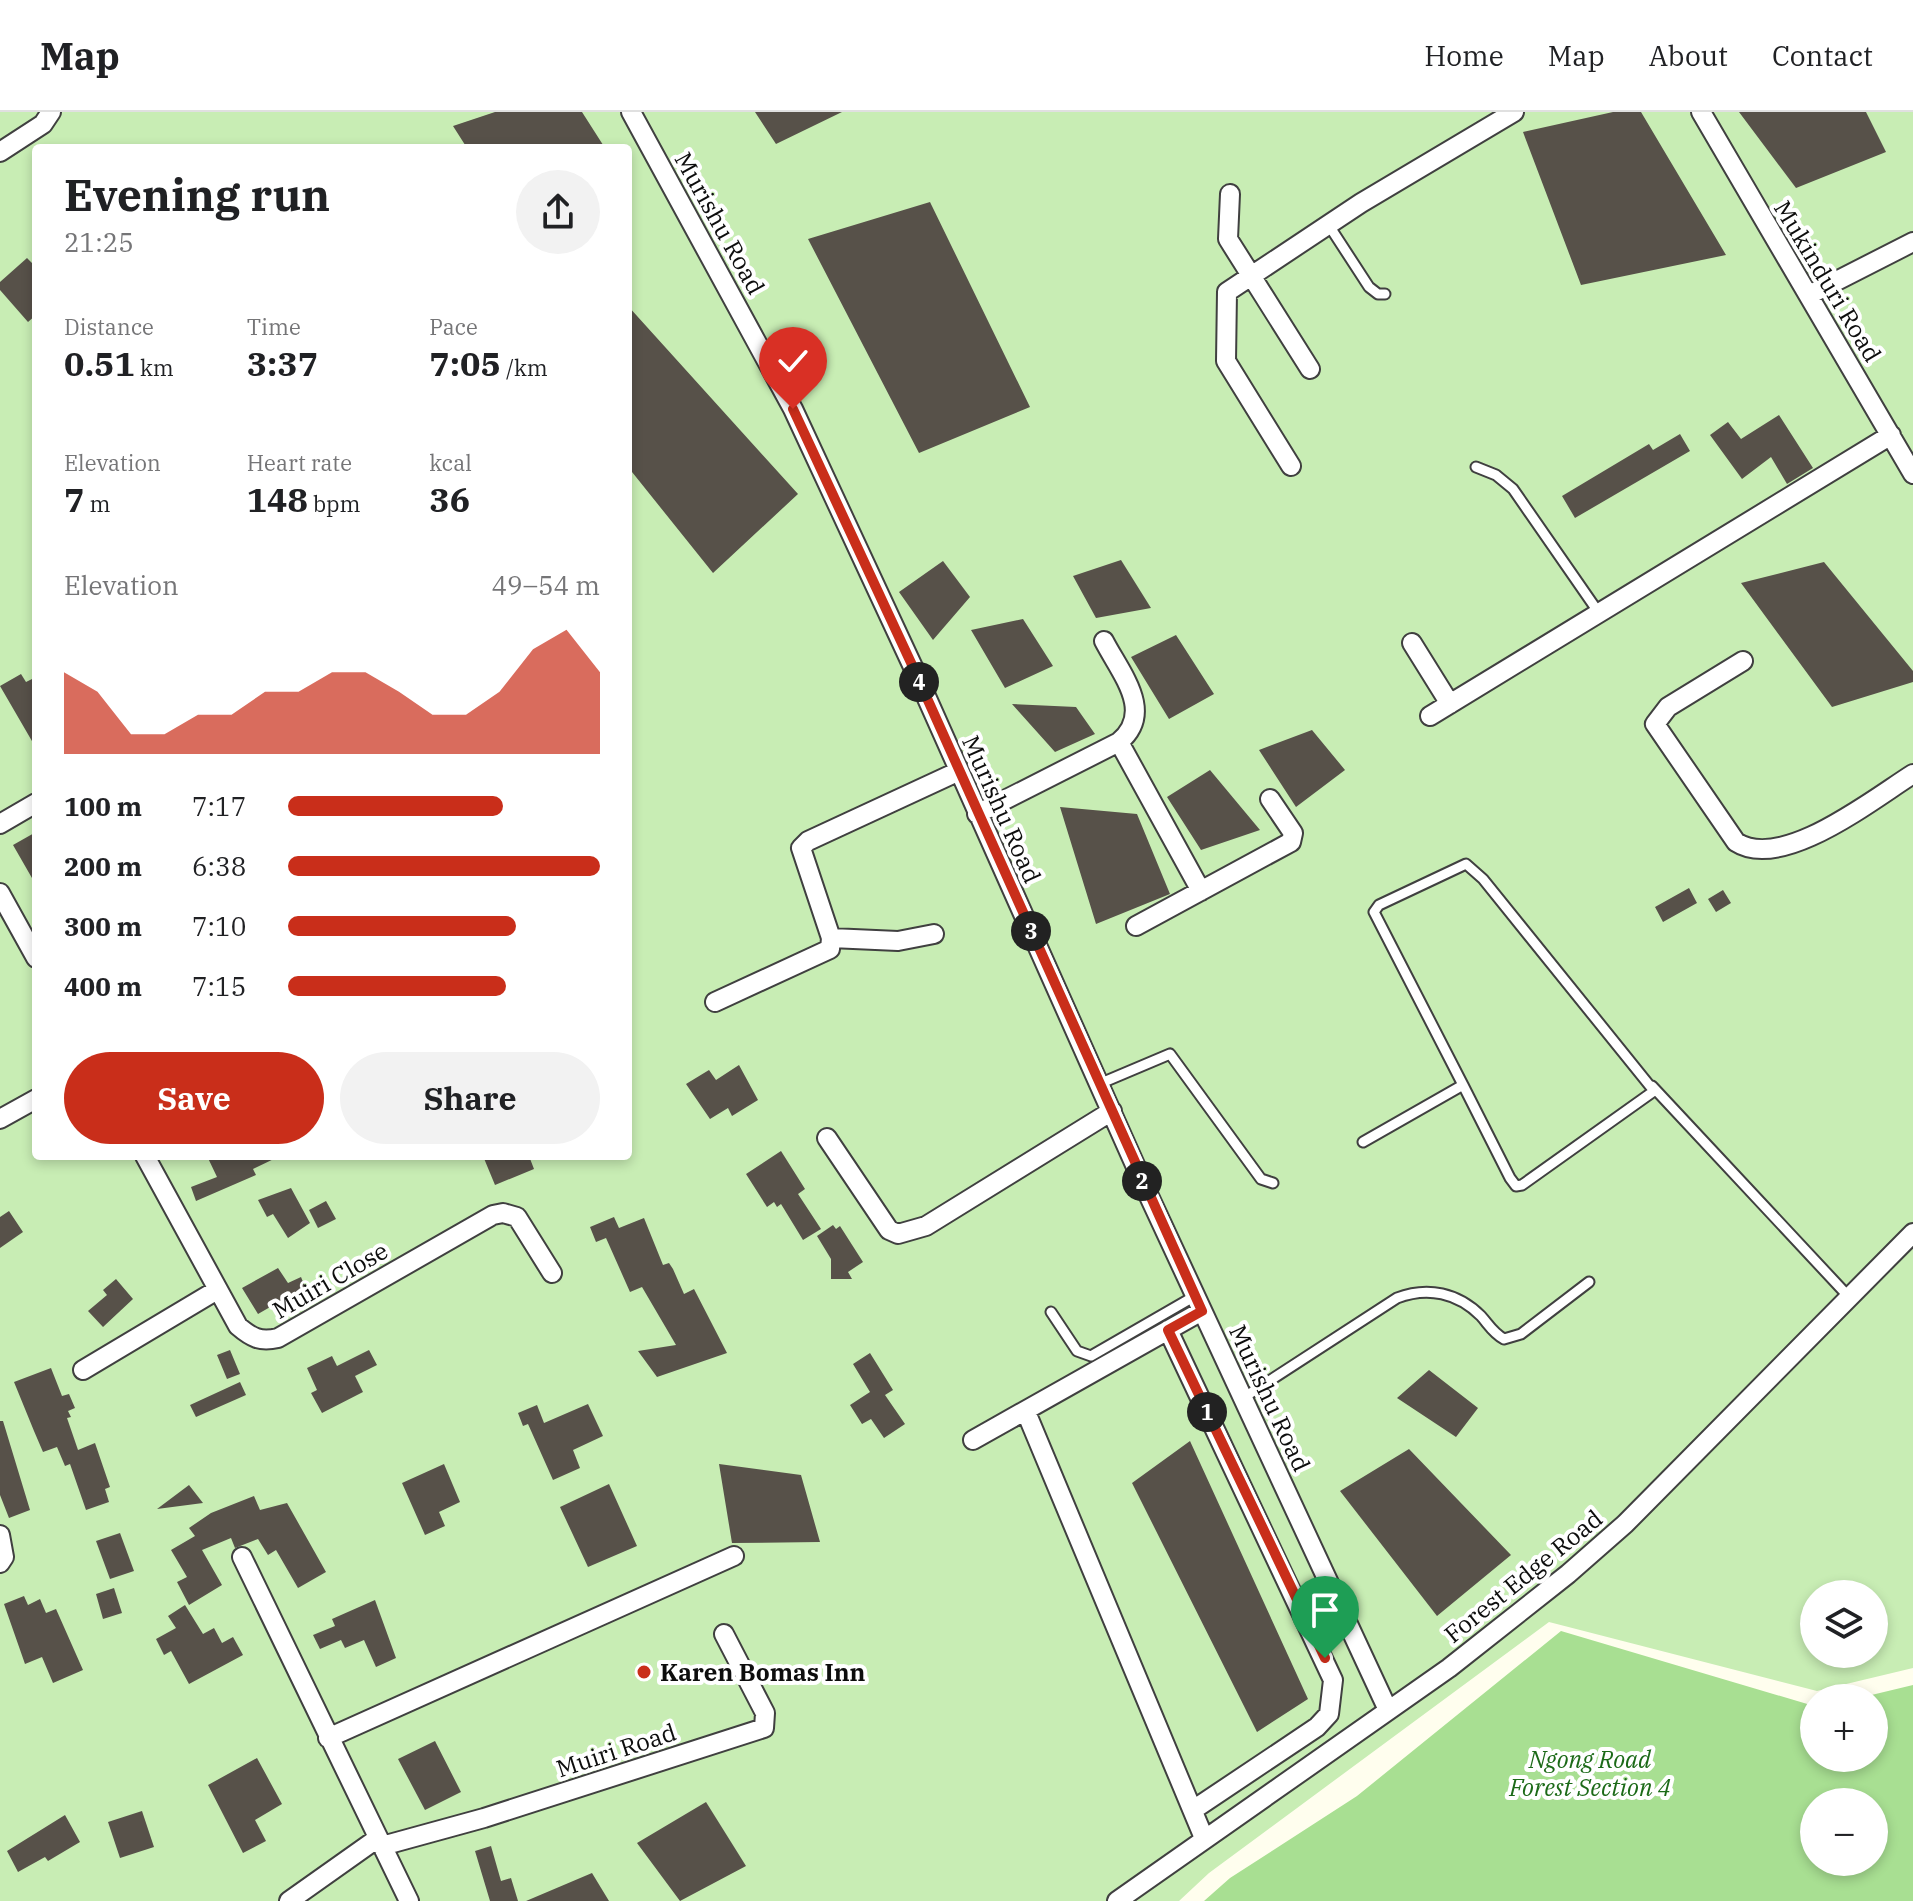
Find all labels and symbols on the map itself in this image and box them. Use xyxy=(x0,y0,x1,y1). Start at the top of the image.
street label: Murishu Road xyxy=(668,146,772,300)
street label: Mukinduri Road xyxy=(1767,194,1889,368)
pin xyxy=(759,327,827,409)
pin: 4 xyxy=(899,662,939,702)
street label: Murishu Road xyxy=(955,730,1049,888)
pin: 3 xyxy=(1011,911,1051,951)
pin: 2 xyxy=(1122,1161,1162,1201)
street label: Muiri Close xyxy=(267,1234,393,1326)
street label: Murishu Road xyxy=(1222,1319,1318,1477)
pin: 1 xyxy=(1187,1392,1227,1432)
street label: Forest Edge Road xyxy=(1437,1502,1609,1650)
pin xyxy=(1291,1576,1359,1658)
place label: Karen Bomas Inn xyxy=(660,1656,866,1688)
marker: Karen Bomas Inn xyxy=(635,1663,653,1681)
street label: Muiri Road xyxy=(552,1716,680,1784)
park label: Ngong Road Forest Section 4 xyxy=(1508,1743,1671,1803)

